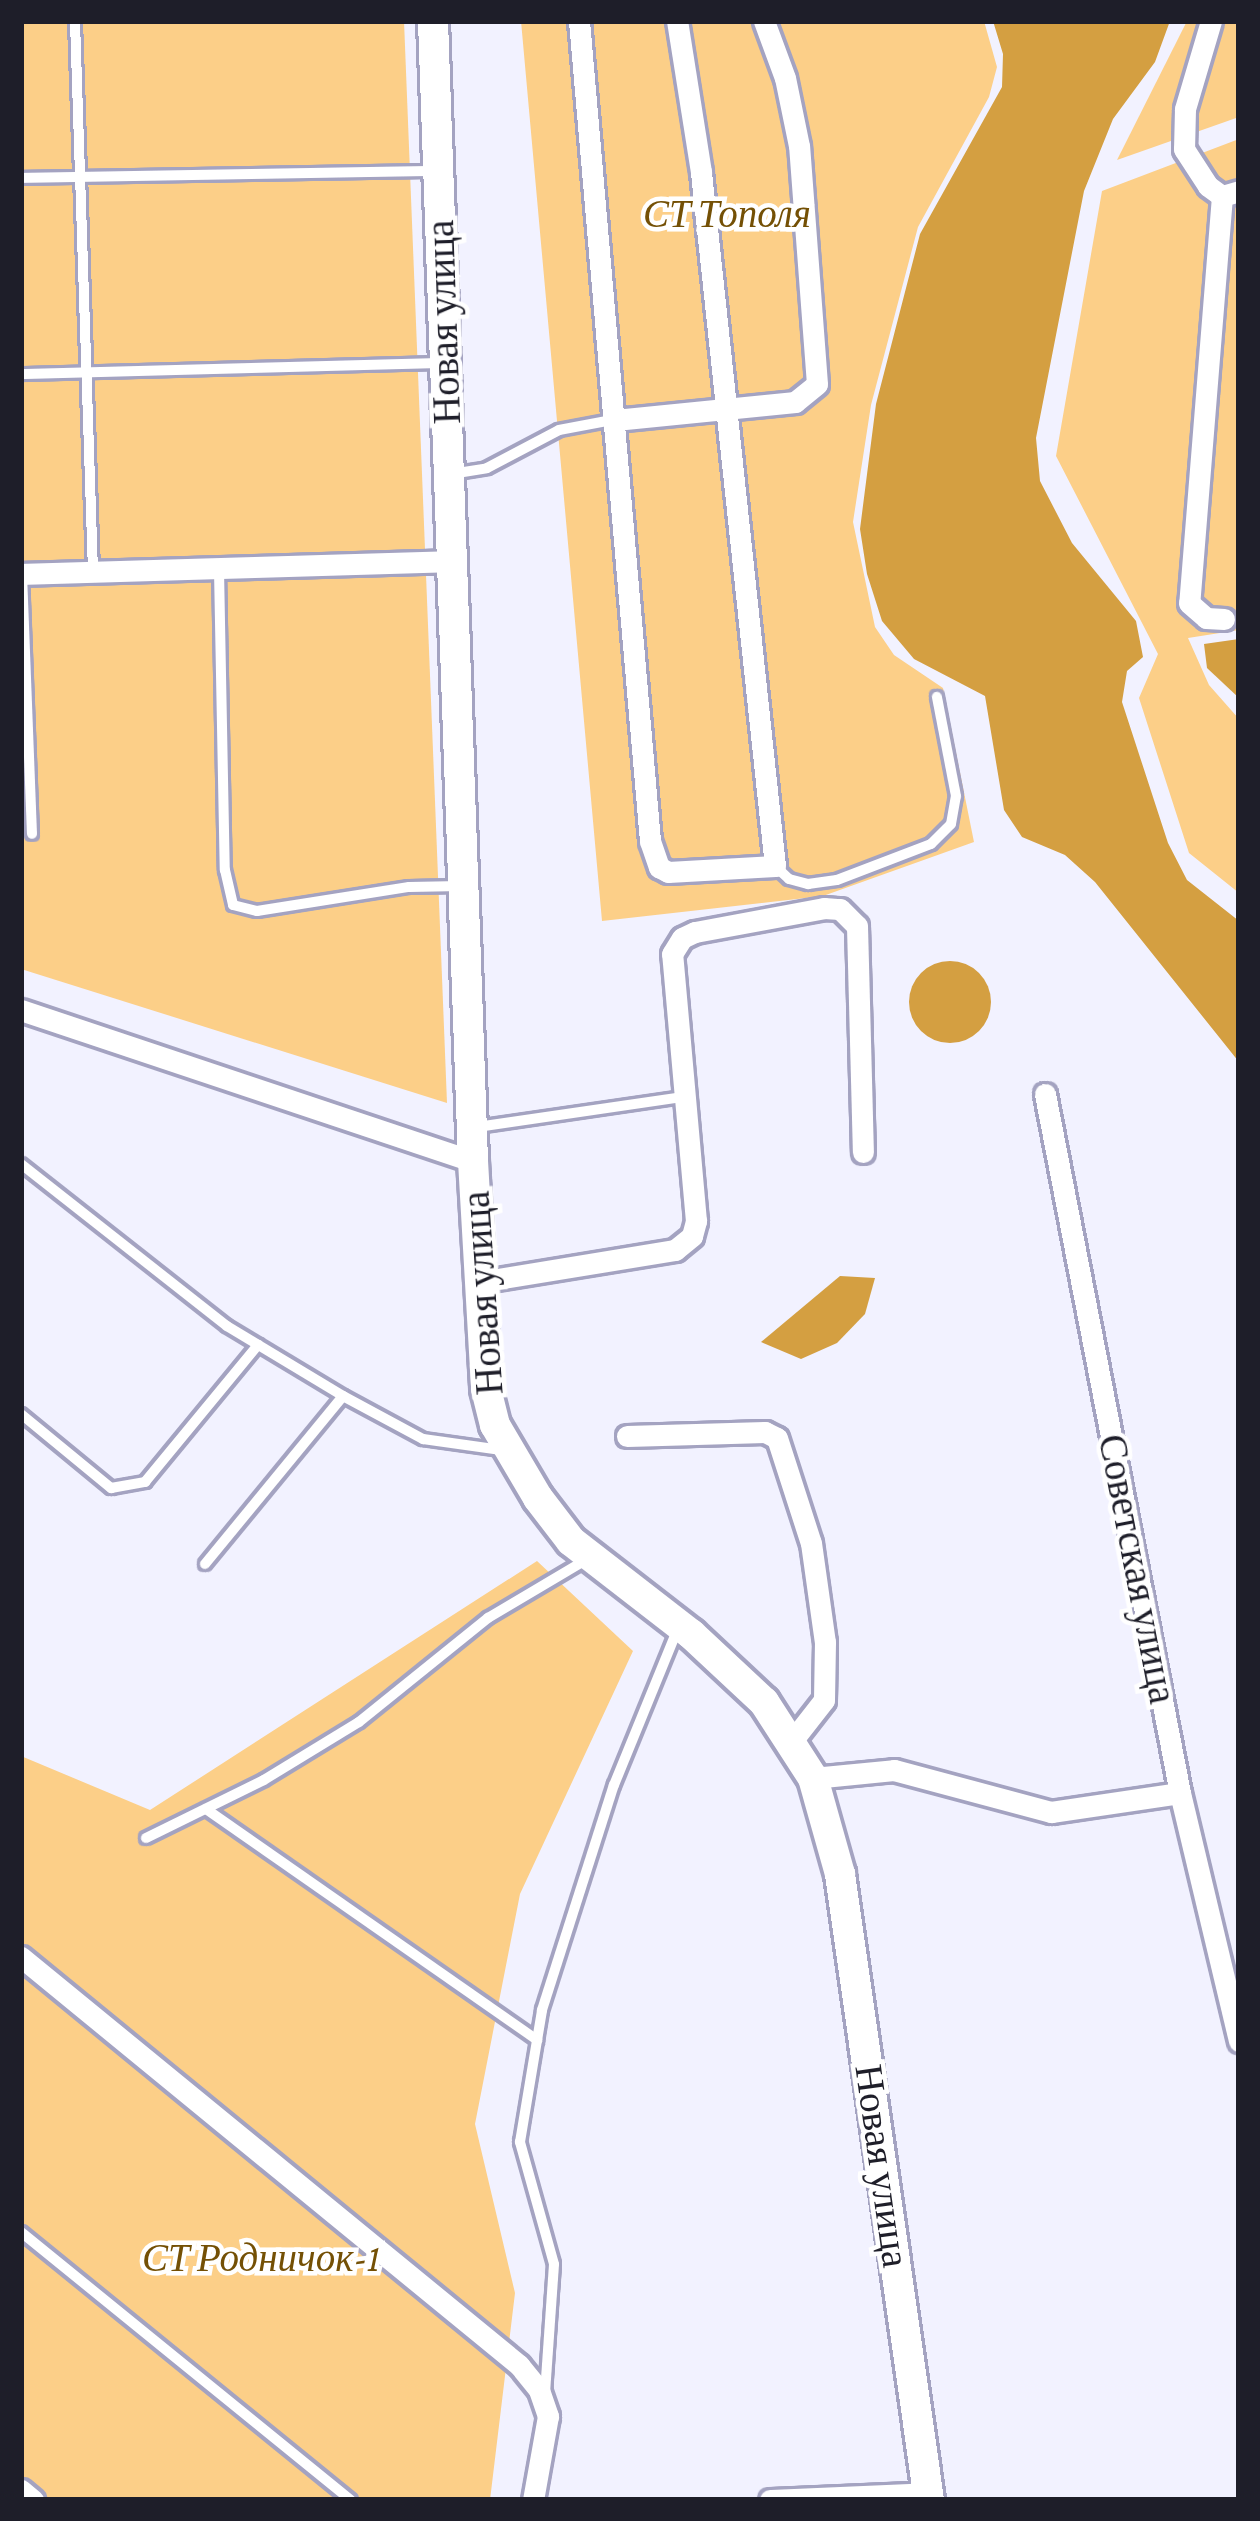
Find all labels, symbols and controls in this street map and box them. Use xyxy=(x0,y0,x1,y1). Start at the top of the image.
park label: СТ Тополя xyxy=(643,191,811,237)
street label: Новая улица xyxy=(417,219,471,425)
street label: Новая улица xyxy=(453,1189,513,1397)
street label: Советская улица xyxy=(1088,1431,1186,1707)
street label: Новая улица xyxy=(845,2062,919,2270)
park label: СТ Родничок-1 xyxy=(142,2235,380,2281)

